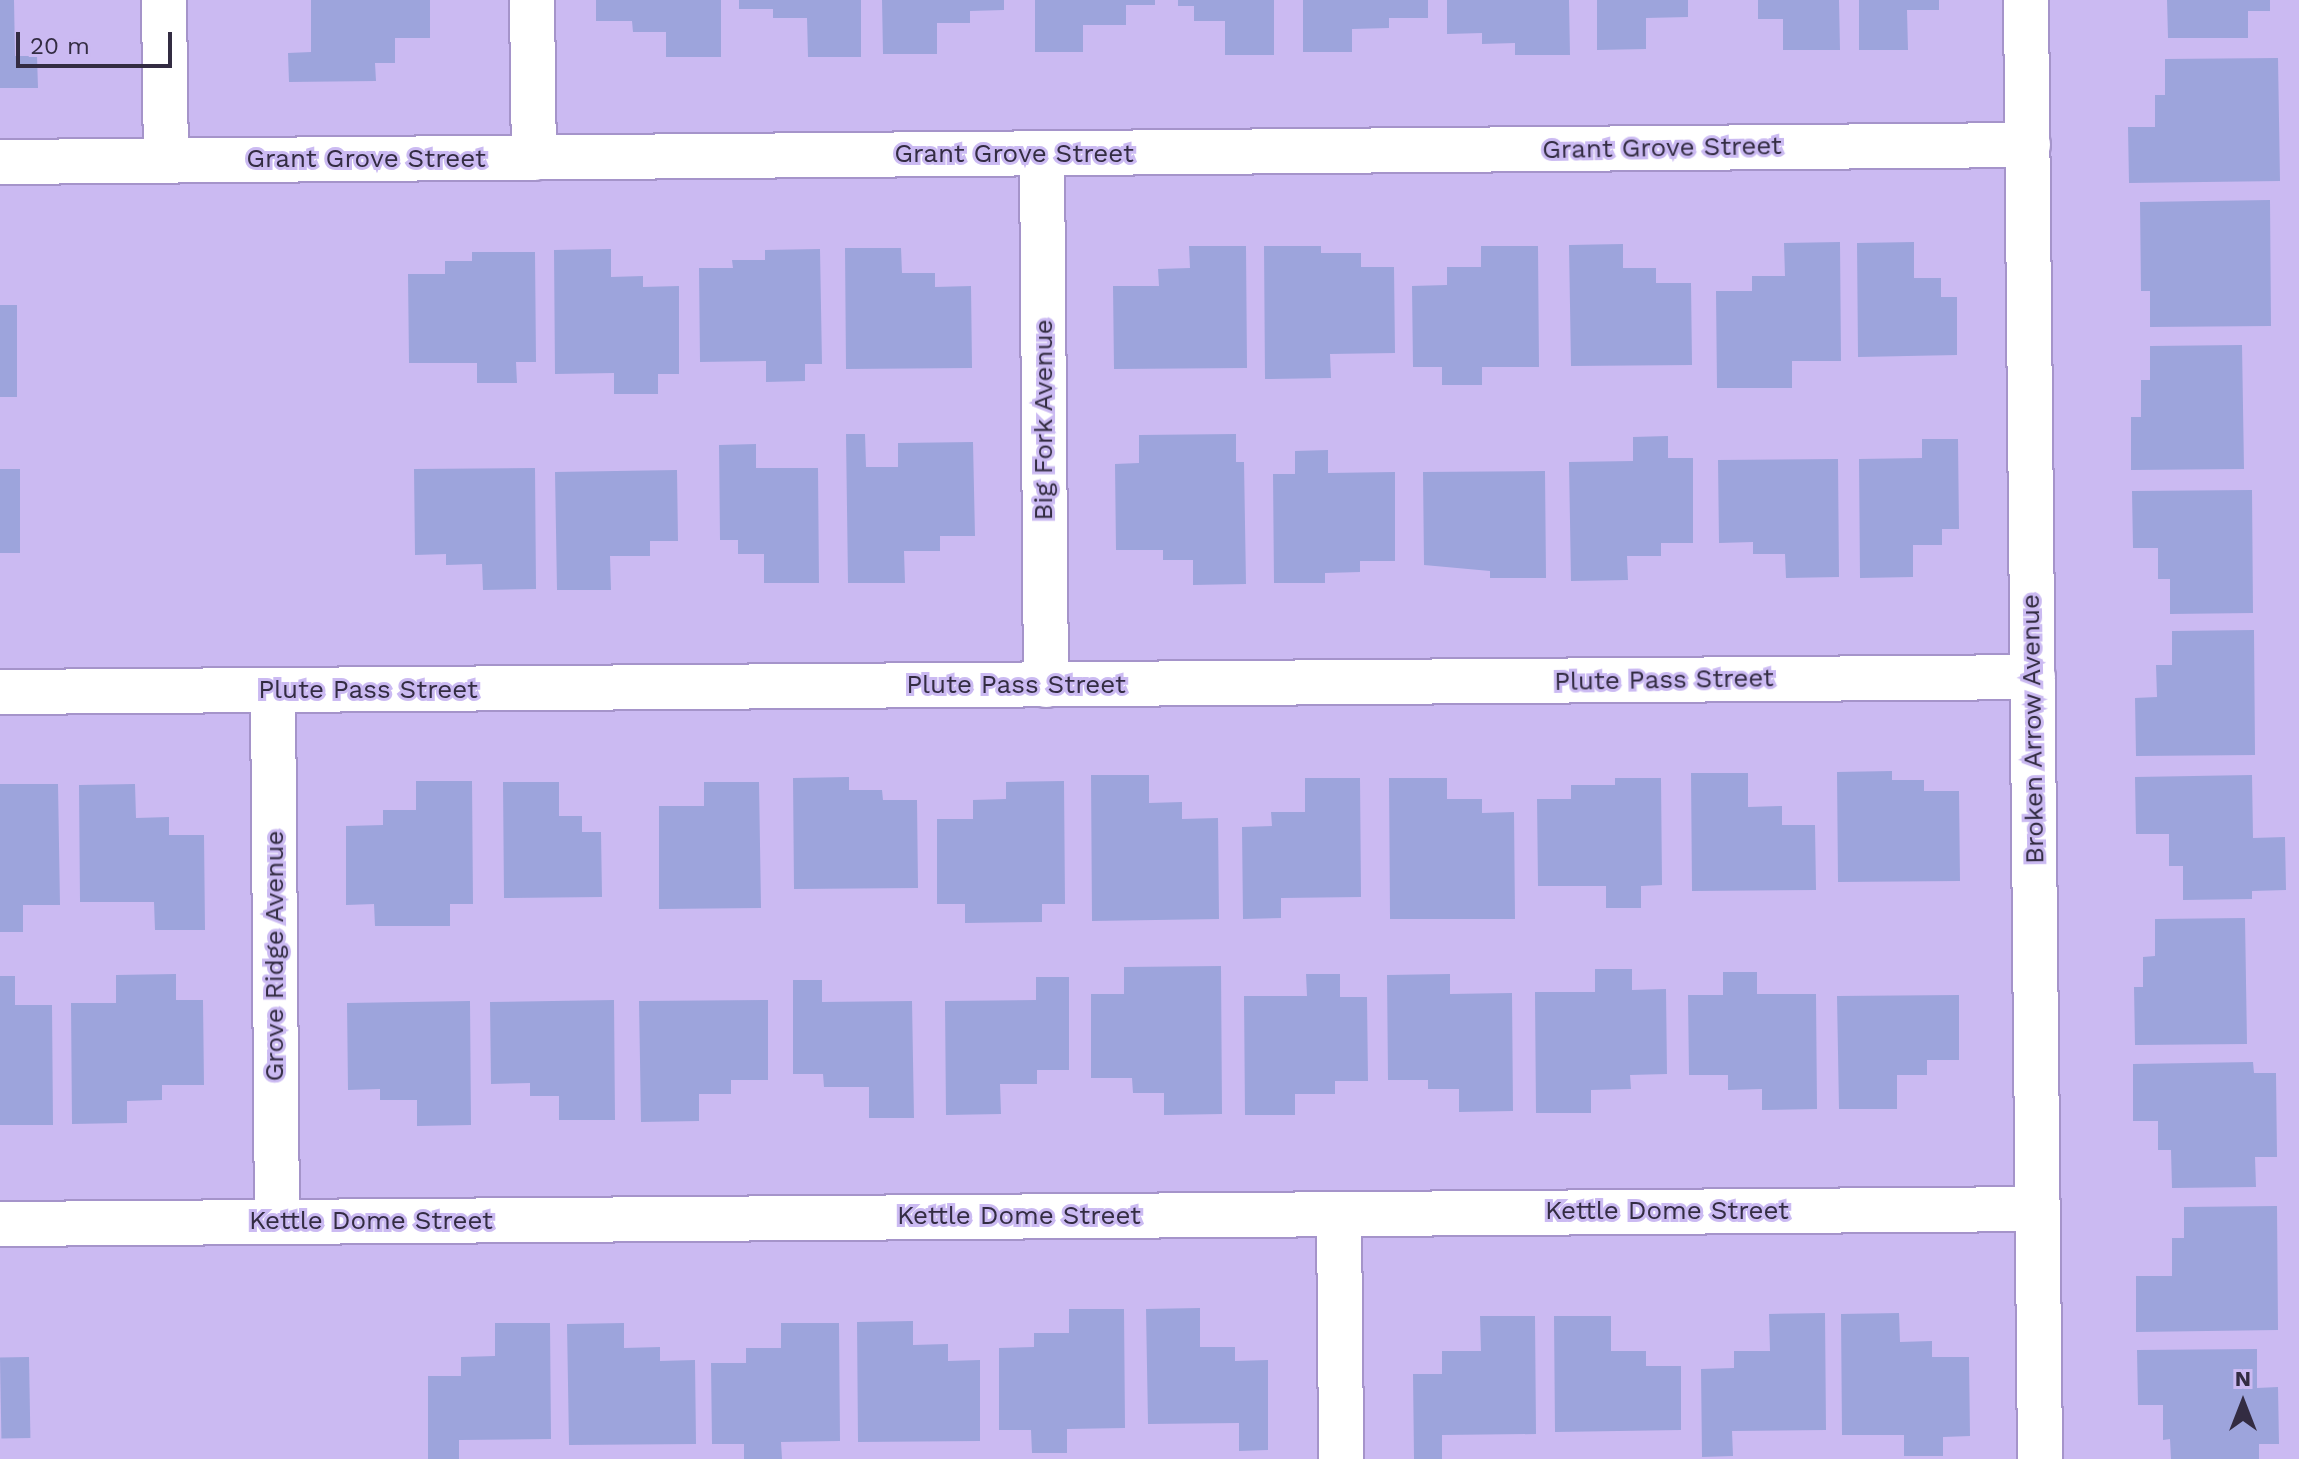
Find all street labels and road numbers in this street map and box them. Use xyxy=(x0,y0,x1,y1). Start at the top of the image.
street label: Grant Grove Street xyxy=(1542,130,1782,166)
street label: Grant Grove Street xyxy=(894,138,1134,170)
street label: Grant Grove Street xyxy=(246,143,486,175)
street label: Big Fork Avenue xyxy=(1028,319,1060,521)
street label: Broken Arrow Avenue xyxy=(2015,592,2051,866)
street label: Plute Pass Street xyxy=(1554,662,1774,698)
street label: Plute Pass Street xyxy=(906,669,1126,701)
street label: Plute Pass Street xyxy=(258,674,478,706)
street label: Grove Ridge Avenue xyxy=(259,830,291,1082)
street label: Kettle Dome Street xyxy=(1545,1195,1789,1227)
street label: Kettle Dome Street xyxy=(897,1200,1141,1232)
street label: Kettle Dome Street xyxy=(249,1205,493,1237)

